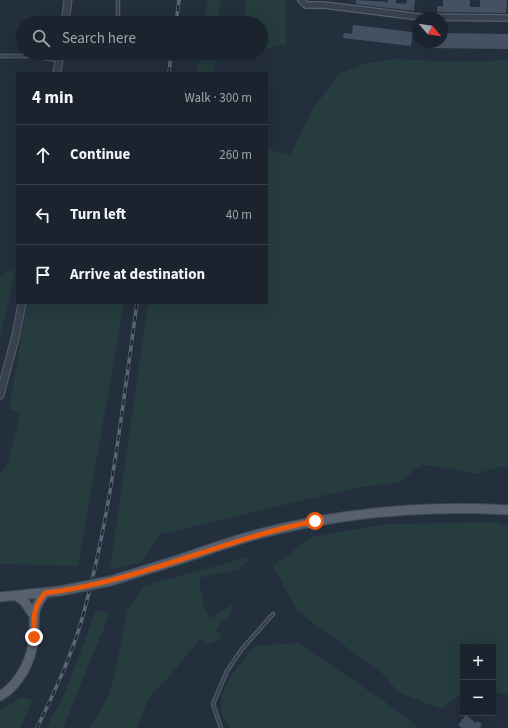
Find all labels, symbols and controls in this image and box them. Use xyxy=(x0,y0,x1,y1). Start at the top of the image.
north arrow xyxy=(412,12,448,48)
search box xyxy=(16,16,268,60)
icon: search xyxy=(30,27,52,49)
text: Search here xyxy=(62,28,136,49)
text: 4 min xyxy=(32,86,73,110)
text: Walk · 300 m xyxy=(184,89,252,107)
icon: ahead xyxy=(32,144,54,166)
text: Continue xyxy=(70,144,130,165)
text: 260 m xyxy=(219,146,252,164)
icon: left xyxy=(32,204,54,226)
text: Turn left xyxy=(70,204,126,225)
text: 40 m xyxy=(226,206,252,224)
icon: arrive xyxy=(32,264,54,286)
text: Arrive at destination xyxy=(70,264,205,285)
route start xyxy=(306,512,324,530)
route end xyxy=(25,628,43,646)
map controls xyxy=(460,644,496,716)
button: + xyxy=(460,644,496,680)
button: − xyxy=(460,680,496,716)

